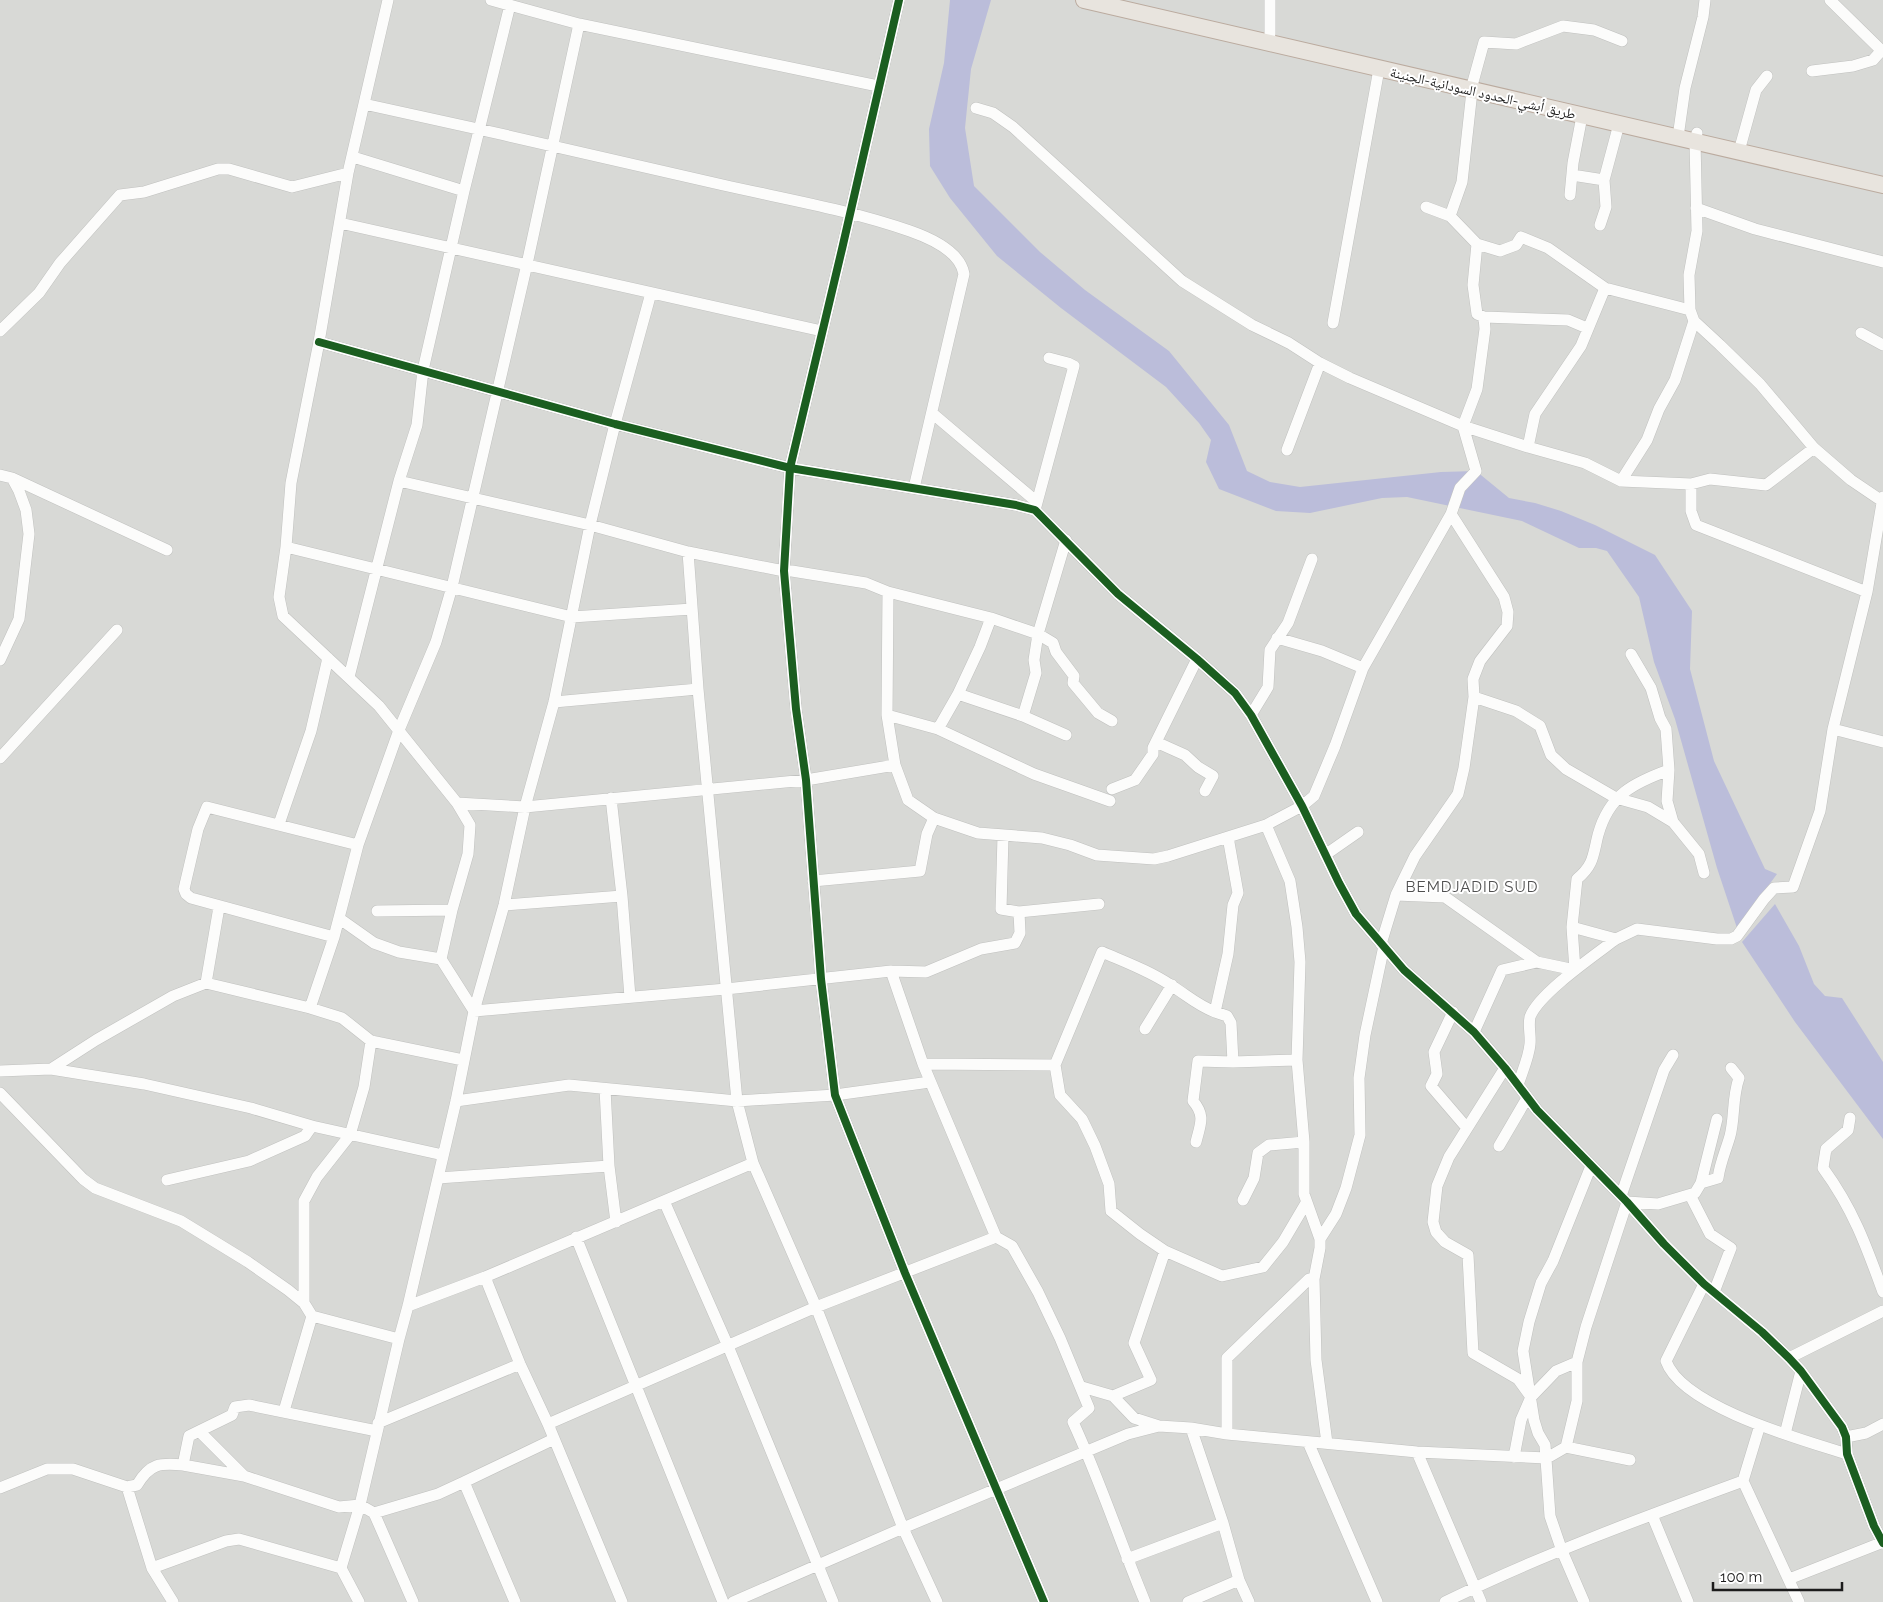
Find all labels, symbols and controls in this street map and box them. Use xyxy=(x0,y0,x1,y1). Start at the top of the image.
street label: طريق أبشي-الحدود السودانية-الجنينة xyxy=(1388,64,1577,126)
district label: BEMDJADID SUD xyxy=(1406,878,1538,896)
scale bar xyxy=(1713,1560,1842,1592)
text: 100 m xyxy=(1720,1568,1762,1586)

